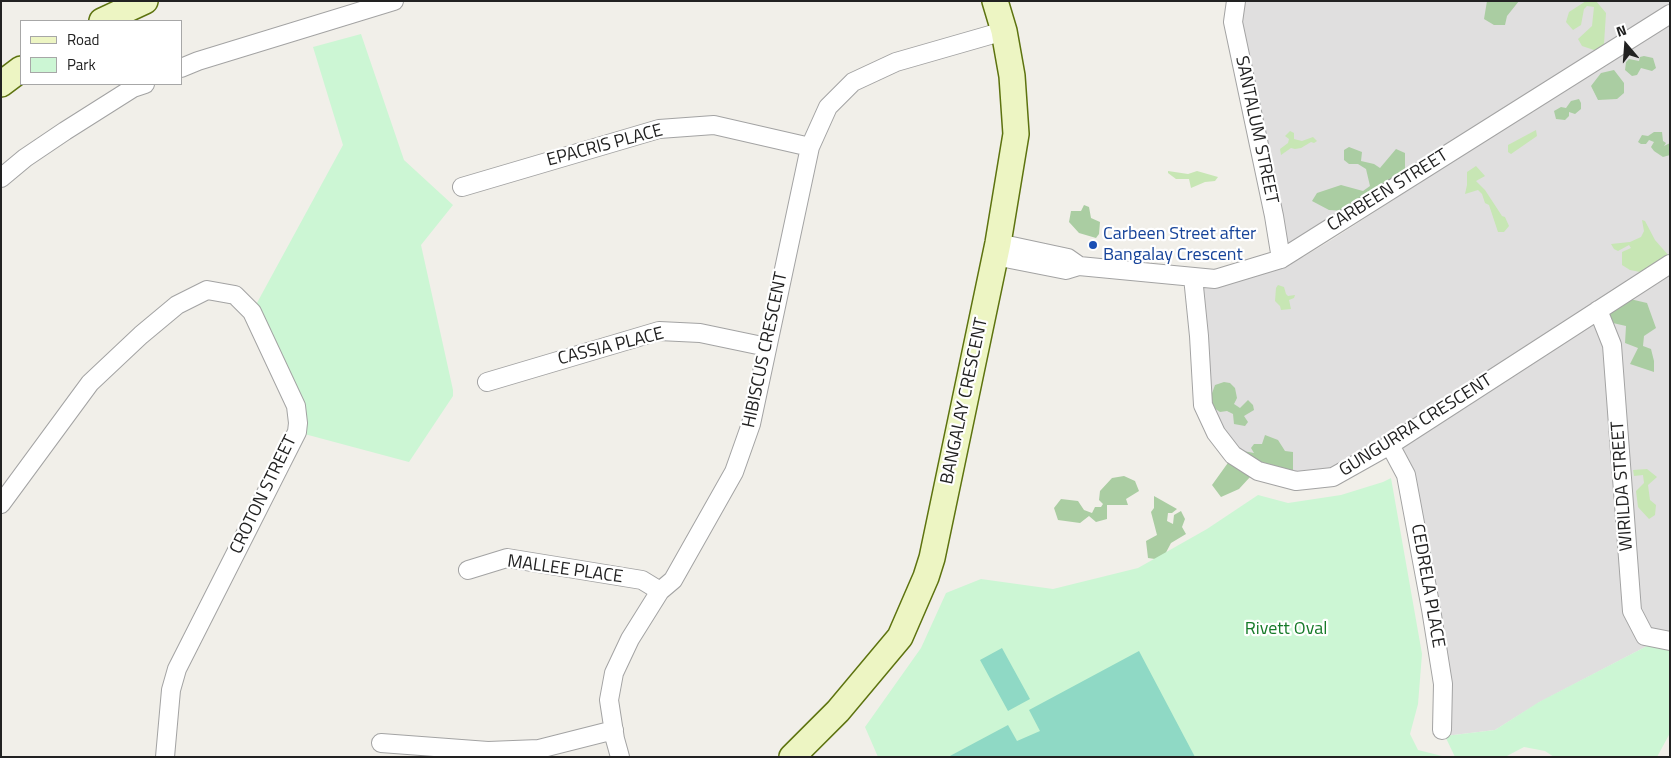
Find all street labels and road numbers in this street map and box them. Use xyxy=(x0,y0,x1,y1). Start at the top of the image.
street label: SANTALUM STREET xyxy=(1230,54,1282,206)
street label: EPACRIS PLACE xyxy=(545,120,665,172)
street label: CARBEEN STREET xyxy=(1324,145,1452,237)
street label: HIBISCUS CRESCENT xyxy=(739,270,793,430)
street label: BANGALAY CRESCENT xyxy=(937,316,993,486)
street label: CASSIA PLACE xyxy=(556,323,666,371)
street label: GUNGURRA CRESCENT xyxy=(1336,370,1496,482)
street label: WIRILDA STREET xyxy=(1608,420,1638,552)
street label: CROTON STREET xyxy=(226,432,302,558)
street label: CEDRELA PLACE xyxy=(1405,522,1449,650)
street label: MALLEE PLACE xyxy=(506,551,624,589)

